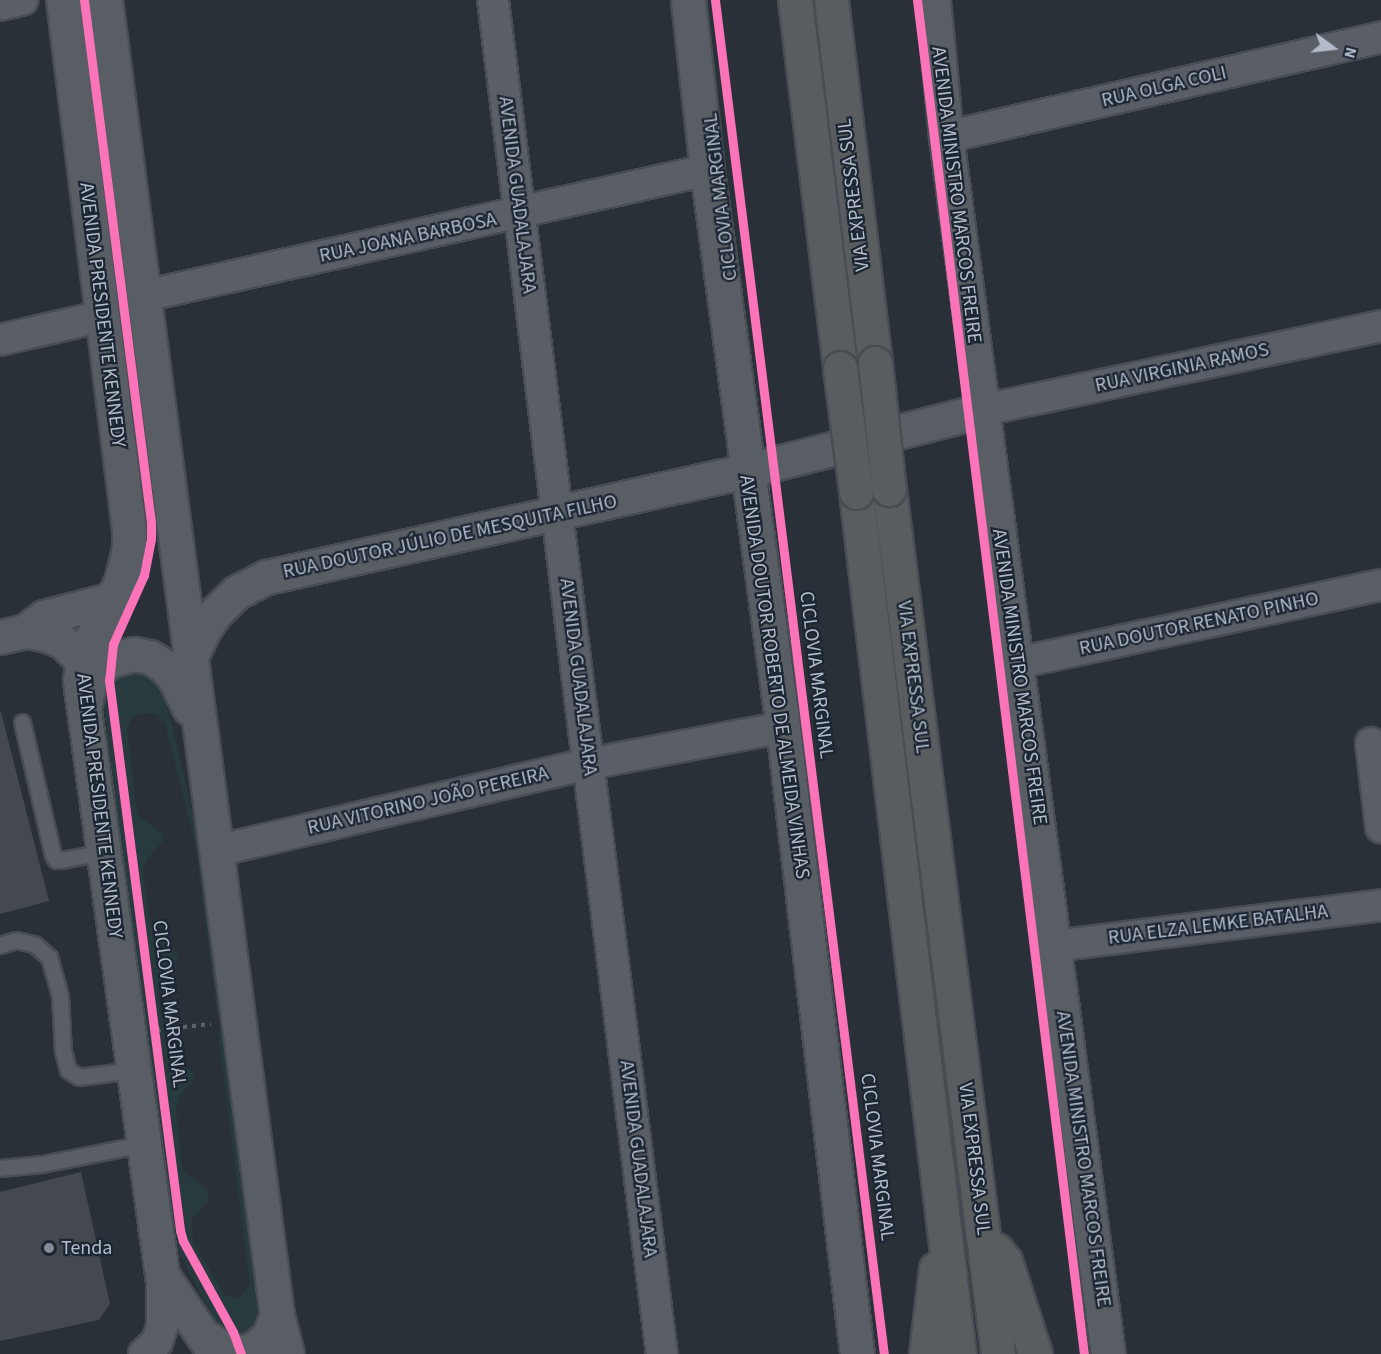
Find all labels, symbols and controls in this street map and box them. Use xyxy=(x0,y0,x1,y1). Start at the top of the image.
north arrow xyxy=(1303,18,1363,78)
street label: AVENIDA MINISTRO MARCOS FREIRE xyxy=(926,45,986,345)
text: N xyxy=(1338,45,1362,61)
street label: RUA OLGA COLI xyxy=(1099,61,1229,113)
street label: AVENIDA GUADALAJARA xyxy=(493,95,541,295)
street label: CICLOVIA MARGINAL xyxy=(699,112,743,282)
street label: VIA EXPRESSA SUL xyxy=(833,117,875,273)
street label: AVENIDA PRESIDENTE KENNEDY xyxy=(74,181,130,449)
street label: RUA JOANA BARBOSA xyxy=(317,207,499,269)
street label: RUA VIRGINIA RAMOS xyxy=(1093,338,1271,398)
street label: AVENIDA DOUTOR ROBERTO DE ALMEIDA VINHAS xyxy=(734,474,814,880)
street label: RUA DOUTOR JÚLIO DE MESQUITA FILHO xyxy=(281,490,619,584)
street label: AVENIDA MINISTRO MARCOS FREIRE xyxy=(986,527,1052,827)
street label: AVENIDA GUADALAJARA xyxy=(554,577,602,777)
street label: RUA DOUTOR RENATO PINHO xyxy=(1077,587,1321,661)
street label: CICLOVIA MARGINAL xyxy=(794,590,838,760)
street label: VIA EXPRESSA SUL xyxy=(892,599,934,755)
street label: AVENIDA PRESIDENTE KENNEDY xyxy=(71,672,127,940)
street label: RUA VITORINO JOÃO PEREIRA xyxy=(305,762,551,840)
street label: RUA ELZA LEMKE BATALHA xyxy=(1107,900,1329,950)
street label: CICLOVIA MARGINAL xyxy=(147,919,191,1089)
street label: AVENIDA MINISTRO MARCOS FREIRE xyxy=(1050,1009,1116,1309)
street label: AVENIDA GUADALAJARA xyxy=(614,1059,662,1259)
street label: CICLOVIA MARGINAL xyxy=(855,1072,899,1242)
street label: VIA EXPRESSA SUL xyxy=(953,1081,995,1237)
place label: Tenda xyxy=(61,1236,112,1260)
marker: Tenda xyxy=(42,1241,56,1255)

